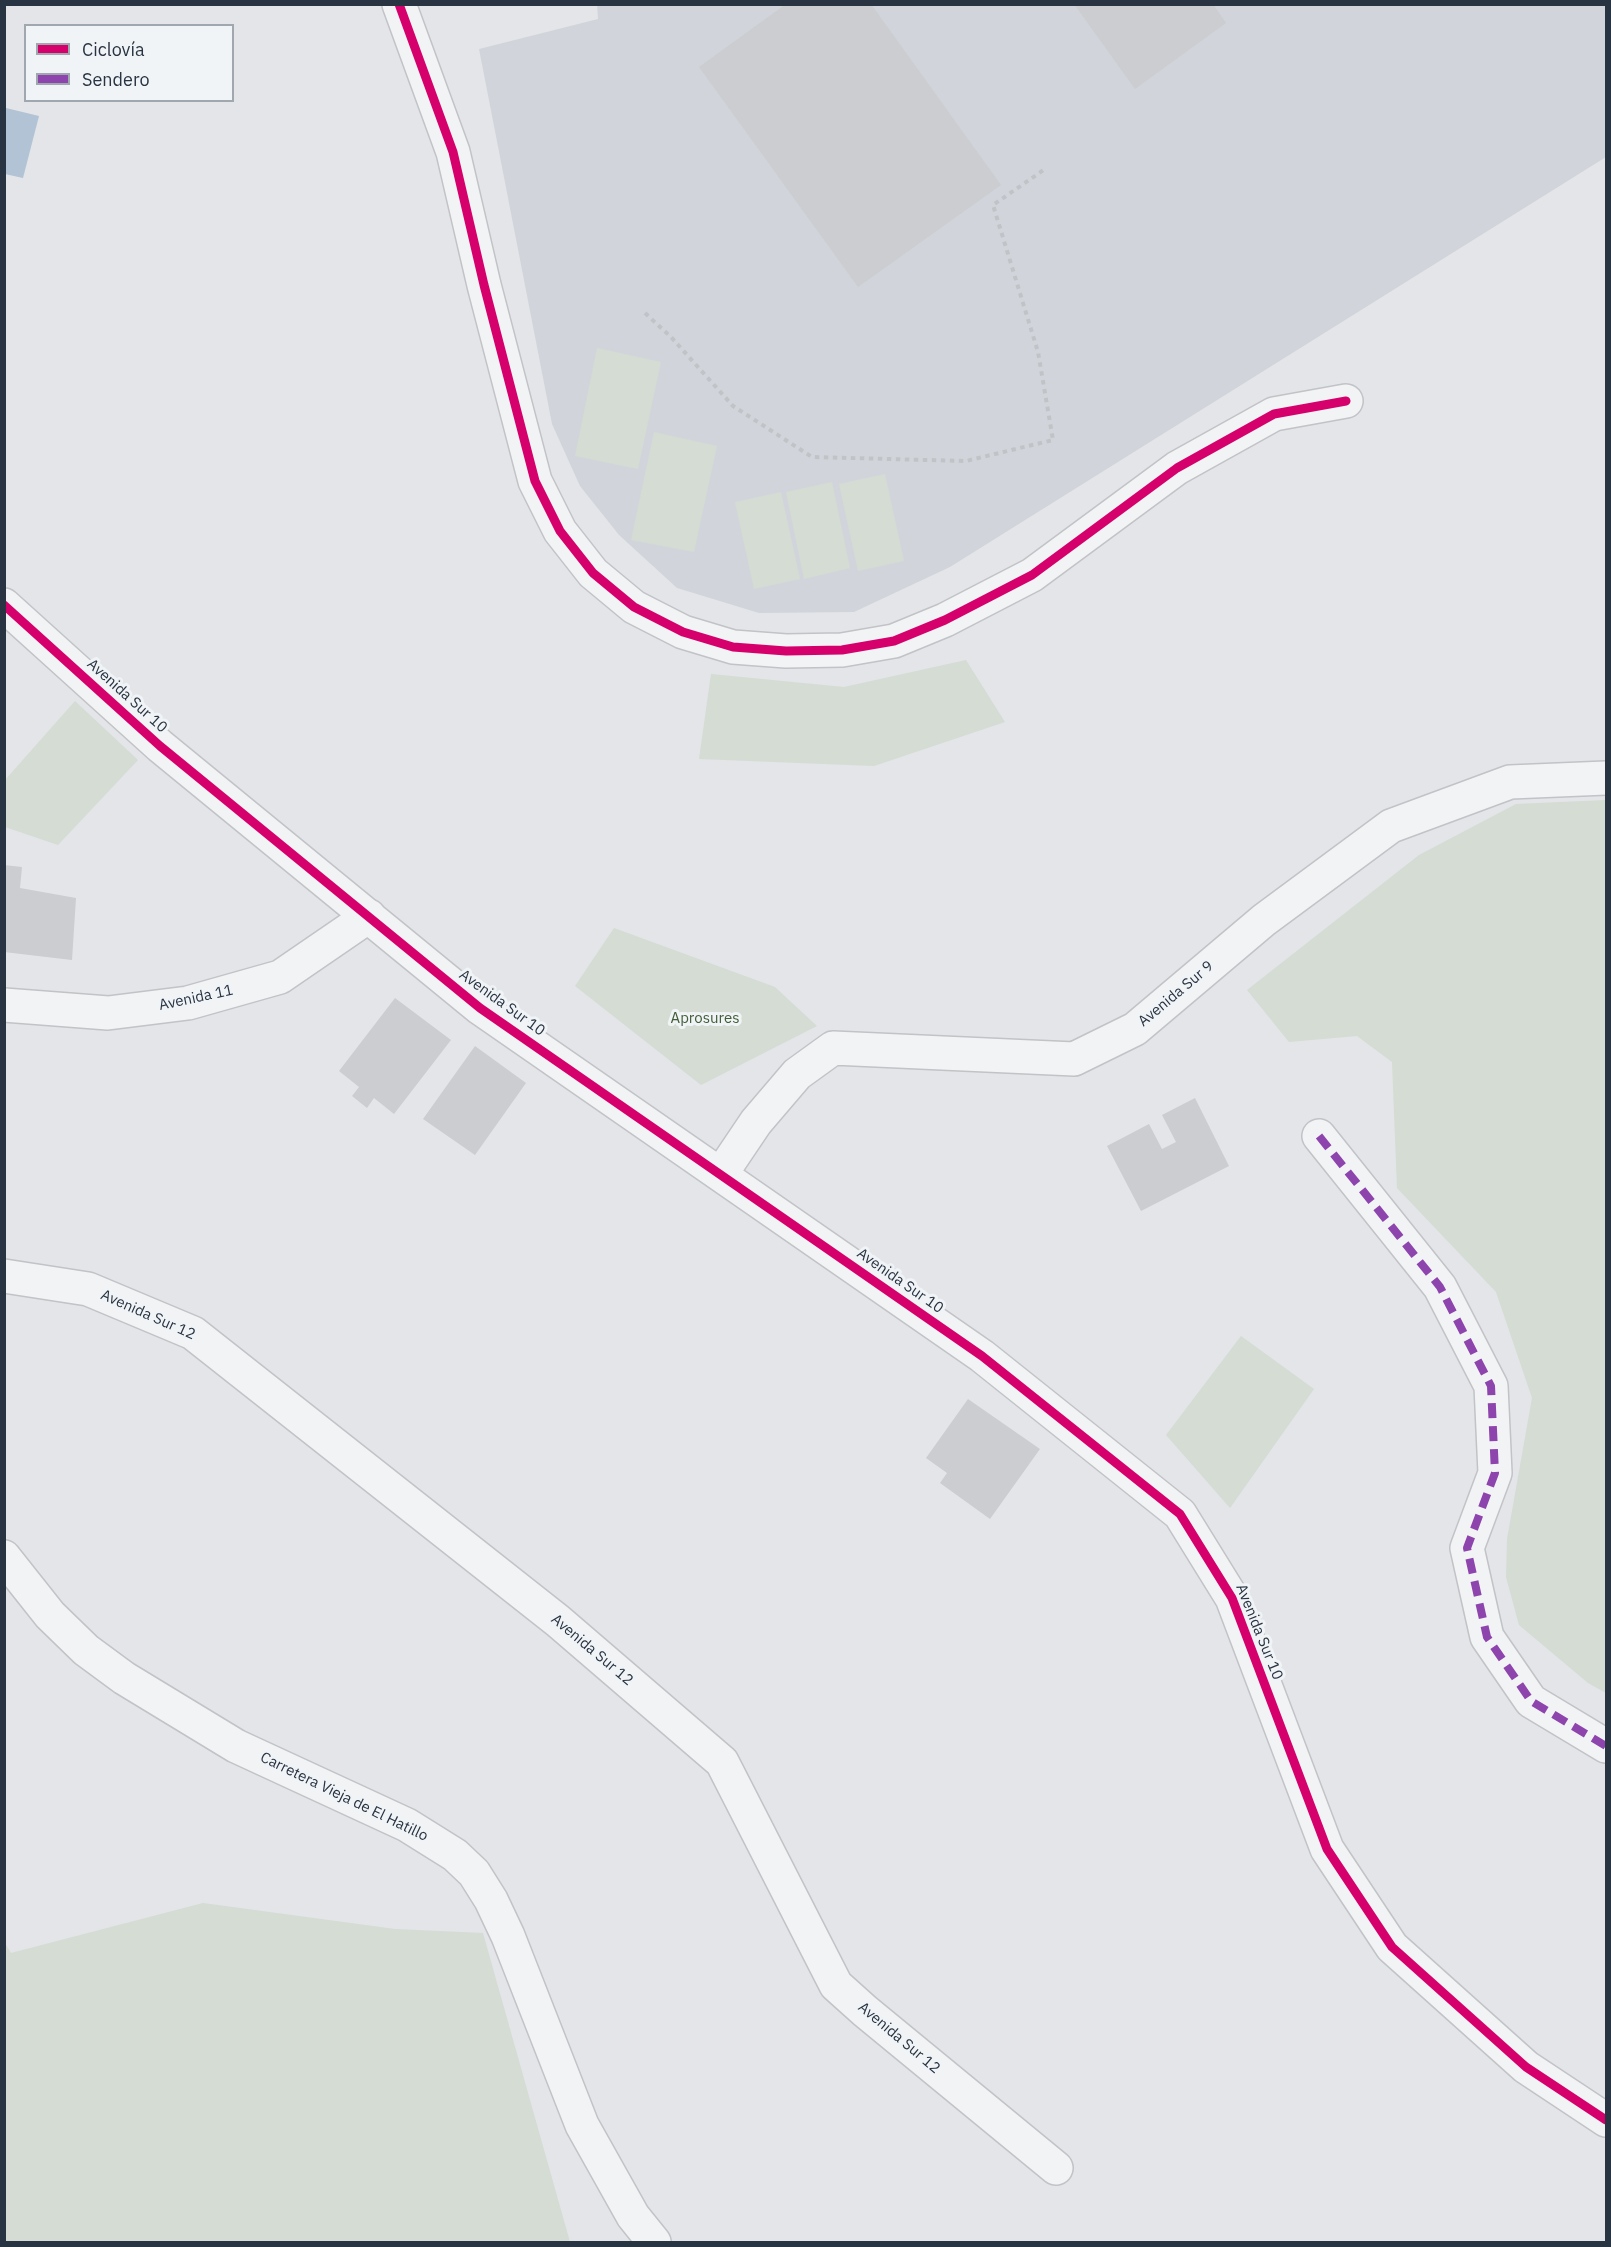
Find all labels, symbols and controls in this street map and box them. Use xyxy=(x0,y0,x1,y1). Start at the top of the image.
legend xyxy=(24,24,234,102)
text: Ciclovía xyxy=(82,38,145,61)
text: Sendero xyxy=(82,68,149,91)
street label: Avenida Sur 10 xyxy=(83,655,171,737)
street label: Avenida Sur 9 xyxy=(1135,957,1217,1031)
street label: Avenida Sur 10 xyxy=(456,966,548,1040)
street label: Avenida 11 xyxy=(157,981,235,1015)
park label: Aprosures xyxy=(671,1010,739,1028)
street label: Avenida Sur 10 xyxy=(853,1244,947,1318)
street label: Avenida Sur 12 xyxy=(98,1286,198,1344)
street label: Avenida Sur 10 xyxy=(1232,1582,1286,1682)
street label: Avenida Sur 12 xyxy=(547,1610,637,1690)
street label: Carretera Vieja de El Hatillo xyxy=(257,1749,431,1845)
street label: Avenida Sur 12 xyxy=(854,1998,944,2078)

